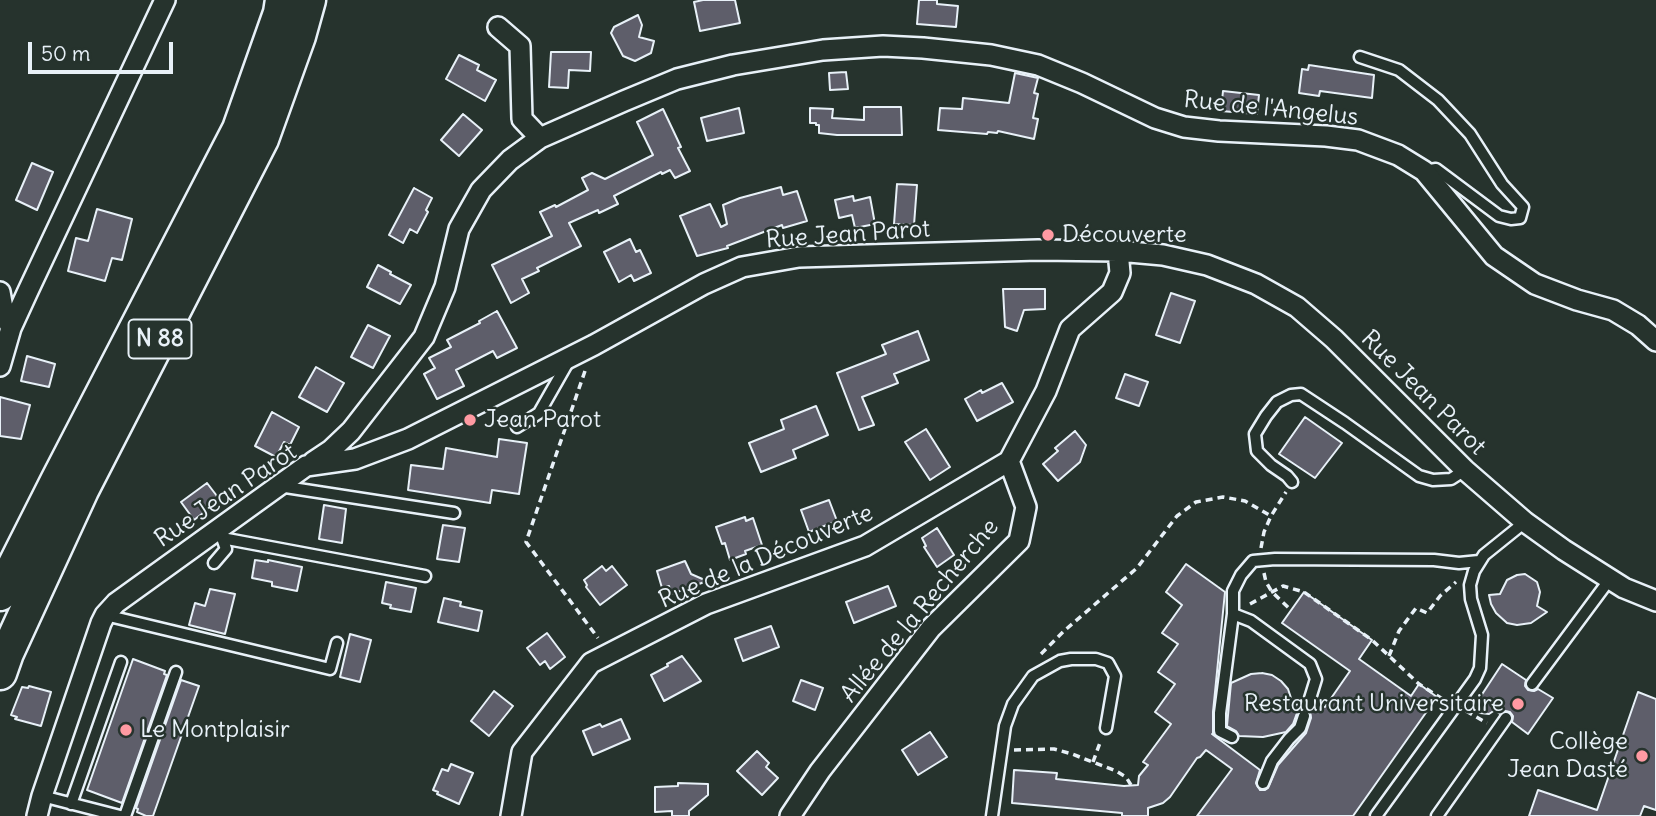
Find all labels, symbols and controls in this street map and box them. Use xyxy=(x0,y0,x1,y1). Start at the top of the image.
scale bar xyxy=(32,28,177,72)
text: 50 m xyxy=(41,40,90,67)
street label: Rue de l'Angelus xyxy=(1182,86,1360,132)
street label: Rue Jean Parot xyxy=(765,215,931,255)
place label: Découverte xyxy=(1062,221,1187,249)
marker: Découverte xyxy=(1040,227,1056,243)
road number: N 88 xyxy=(128,320,192,358)
street label: Rue Jean Parot xyxy=(1355,325,1491,461)
place label: Jean Parot xyxy=(484,406,601,434)
marker: Jean Parot xyxy=(462,412,478,428)
street label: Rue Jean Parot xyxy=(150,438,302,554)
street label: Rue de la Découverte xyxy=(655,499,877,615)
street label: Allée de la Recherche xyxy=(835,513,1005,709)
place label: Restaurant Universitaire xyxy=(1244,690,1504,718)
marker: Restaurant Universitaire xyxy=(1510,696,1526,712)
place label: Le Montplaisir xyxy=(140,716,290,744)
marker: Le Montplaisir xyxy=(118,722,134,738)
place label: Collège Jean Dasté xyxy=(1507,728,1628,784)
marker: Collège Jean Dasté xyxy=(1634,748,1650,764)

